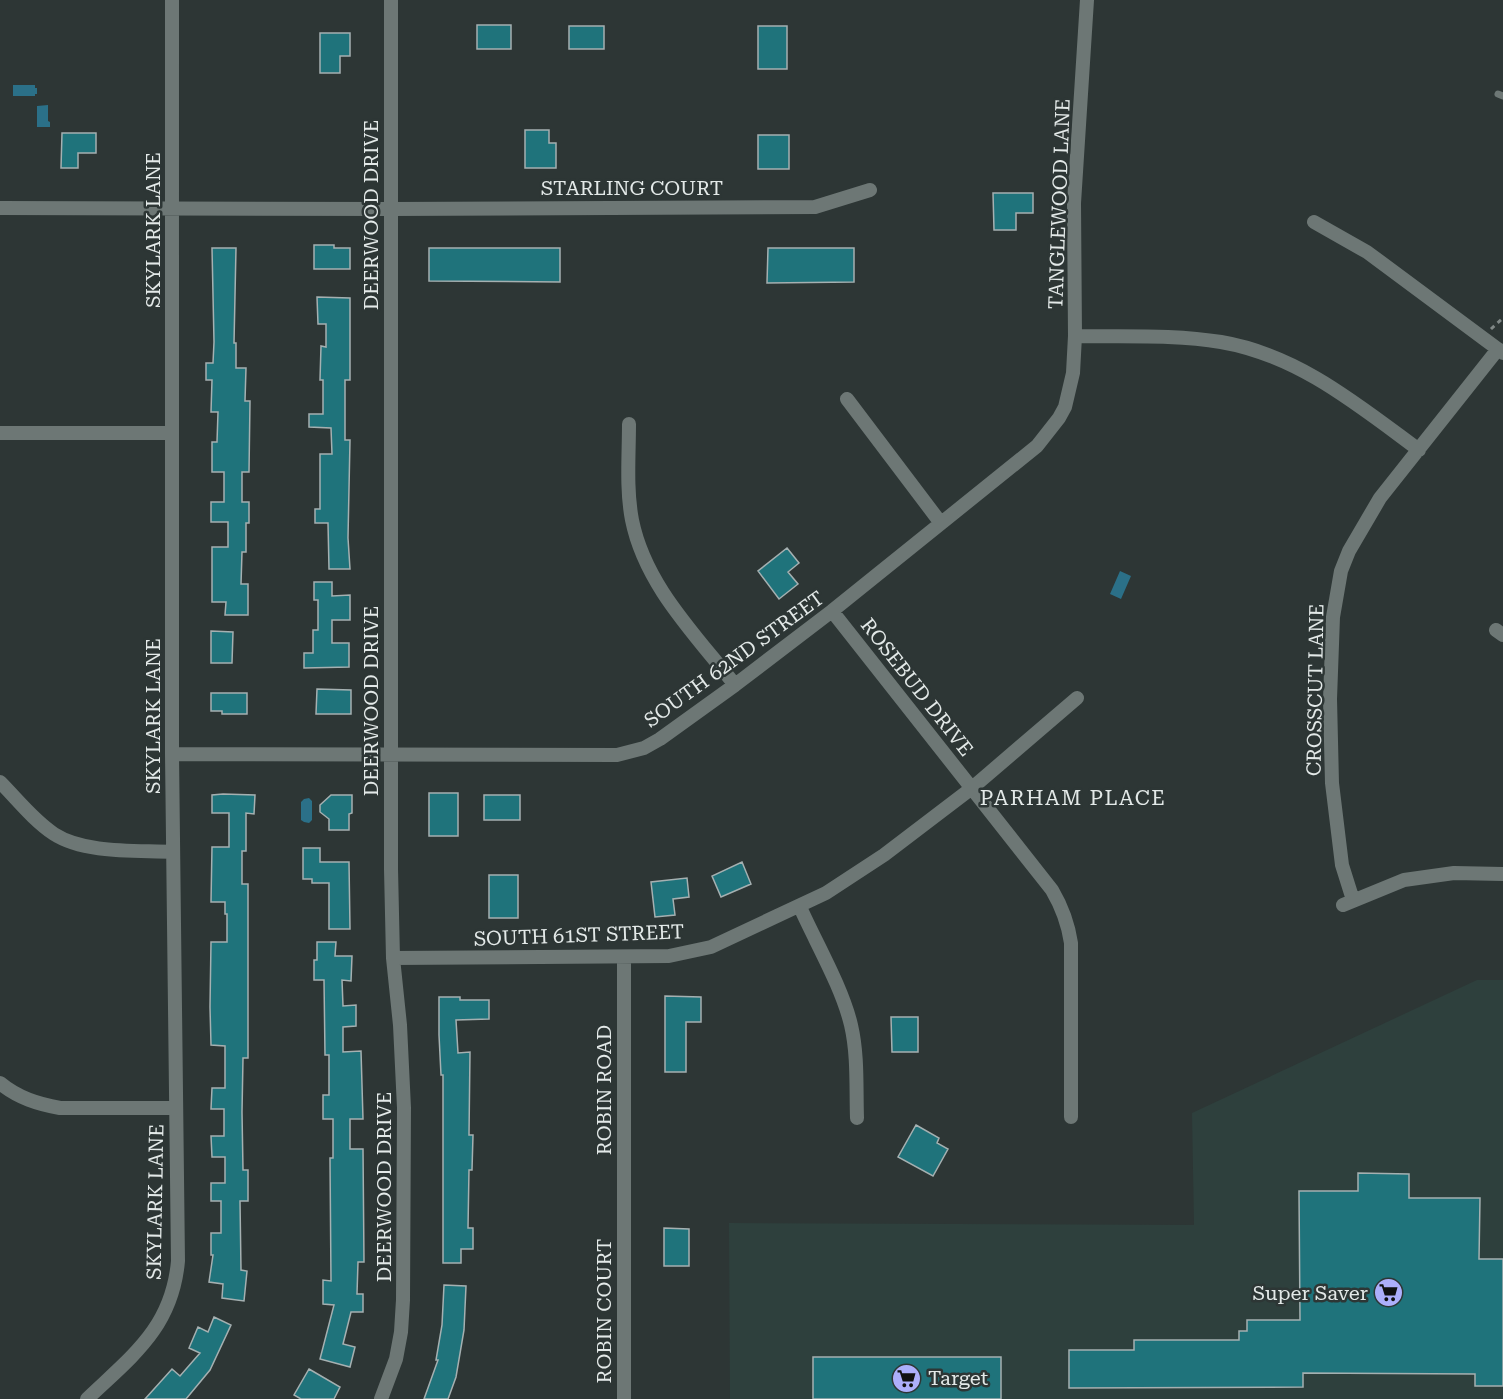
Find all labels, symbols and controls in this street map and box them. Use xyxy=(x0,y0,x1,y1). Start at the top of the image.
street label: TANGLEWOOD LANE xyxy=(1043,98,1075,310)
street label: DEERWOOD DRIVE xyxy=(359,120,383,310)
street label: SKYLARK LANE xyxy=(141,152,165,308)
street label: STARLING COURT xyxy=(541,176,723,200)
street label: SOUTH 62ND STREET xyxy=(639,586,829,732)
street label: CROSSCUT LANE xyxy=(1301,604,1329,776)
street label: DEERWOOD DRIVE xyxy=(359,606,383,796)
street label: ROSEBUD DRIVE xyxy=(856,613,978,761)
street label: SKYLARK LANE xyxy=(141,638,165,794)
district label: PARHAM PLACE xyxy=(980,786,1166,810)
street label: SOUTH 61ST STREET xyxy=(473,919,685,951)
street label: ROBIN ROAD xyxy=(592,1025,616,1155)
street label: DEERWOOD DRIVE xyxy=(372,1092,396,1282)
street label: SKYLARK LANE xyxy=(142,1124,168,1280)
street label: ROBIN COURT xyxy=(592,1239,616,1383)
supermarket icon: Super Saver xyxy=(1373,1277,1405,1309)
place label: Super Saver xyxy=(1252,1281,1368,1305)
supermarket icon: Target xyxy=(891,1362,923,1394)
place label: Target xyxy=(928,1366,989,1390)

